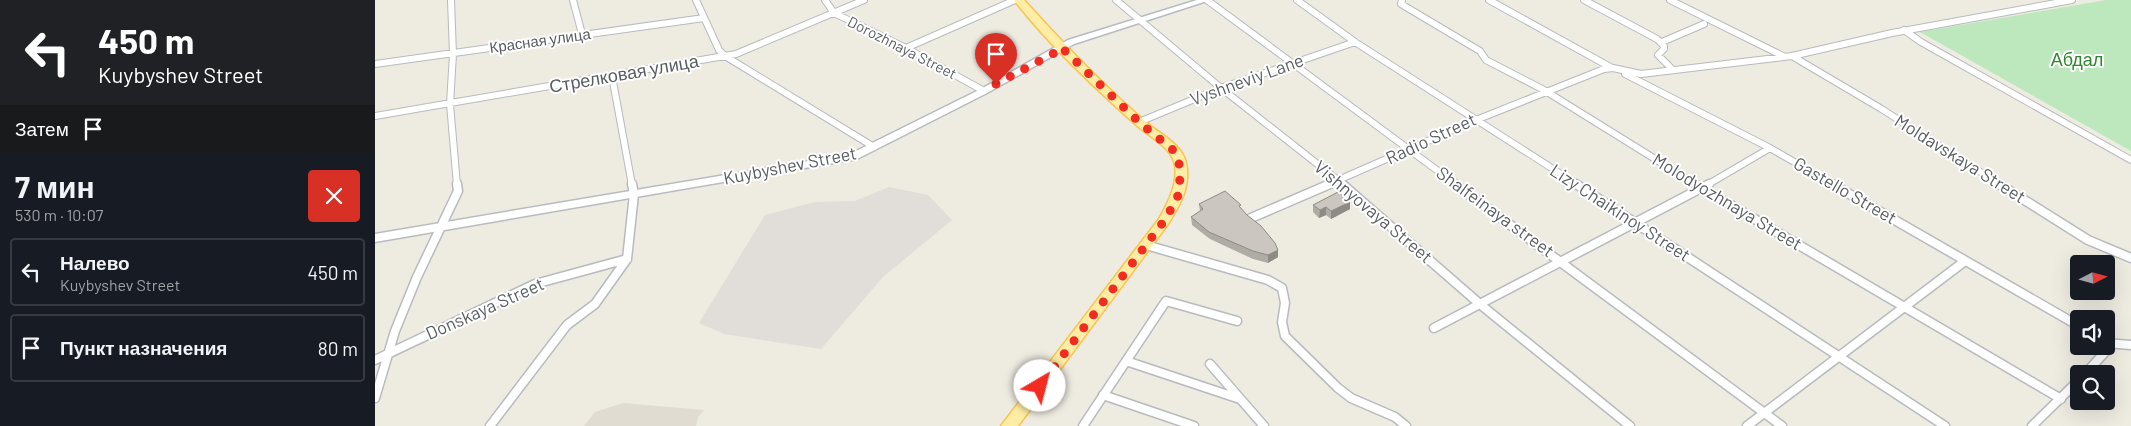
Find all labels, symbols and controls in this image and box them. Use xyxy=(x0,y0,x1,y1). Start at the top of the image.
street label: Dorozhnaya Street xyxy=(845,12,960,82)
text: 450 m xyxy=(98,19,194,61)
icon: left xyxy=(15,20,80,85)
street label: Красная улица xyxy=(488,24,592,56)
pin xyxy=(975,33,1017,84)
icon: arrive xyxy=(982,40,1010,68)
street label: Vyshneviy Lane xyxy=(1187,48,1306,110)
park label: Абдал xyxy=(2051,48,2103,70)
street label: Стрелковая улица xyxy=(547,49,701,97)
text: Kuybyshev Street xyxy=(98,61,263,87)
street label: Radio Street xyxy=(1382,108,1479,169)
street label: Moldavskaya Street xyxy=(1891,109,2030,207)
icon: arrive xyxy=(79,115,107,143)
text: Затем xyxy=(15,117,69,140)
street label: Kuybyshev Street xyxy=(721,141,858,189)
street label: Molodyozhnaya Street xyxy=(1649,148,1806,255)
street label: Gastello Street xyxy=(1790,152,1901,229)
street label: Vishnyovaya Street xyxy=(1310,155,1437,267)
street label: Lizy Chaikinoy Street xyxy=(1546,159,1695,266)
street label: Shalfeinaya street xyxy=(1432,161,1559,261)
text: 7 мин xyxy=(15,168,95,204)
button: close xyxy=(308,170,360,222)
text: 530 m · 10:07 xyxy=(15,205,103,224)
text: Налево xyxy=(60,251,130,274)
north arrow xyxy=(2070,255,2115,300)
map controls xyxy=(2070,255,2115,410)
icon: left xyxy=(17,258,45,286)
text: 450 m xyxy=(308,261,358,284)
street label: Donskaya Street xyxy=(422,272,547,344)
text: Kuybyshev Street xyxy=(60,275,180,294)
button: sound xyxy=(2070,310,2115,355)
icon: arrive xyxy=(17,334,45,362)
text: Пункт назначения xyxy=(60,336,227,359)
text: 80 m xyxy=(318,337,358,360)
position arrow xyxy=(1013,359,1065,411)
button: search xyxy=(2070,365,2115,410)

